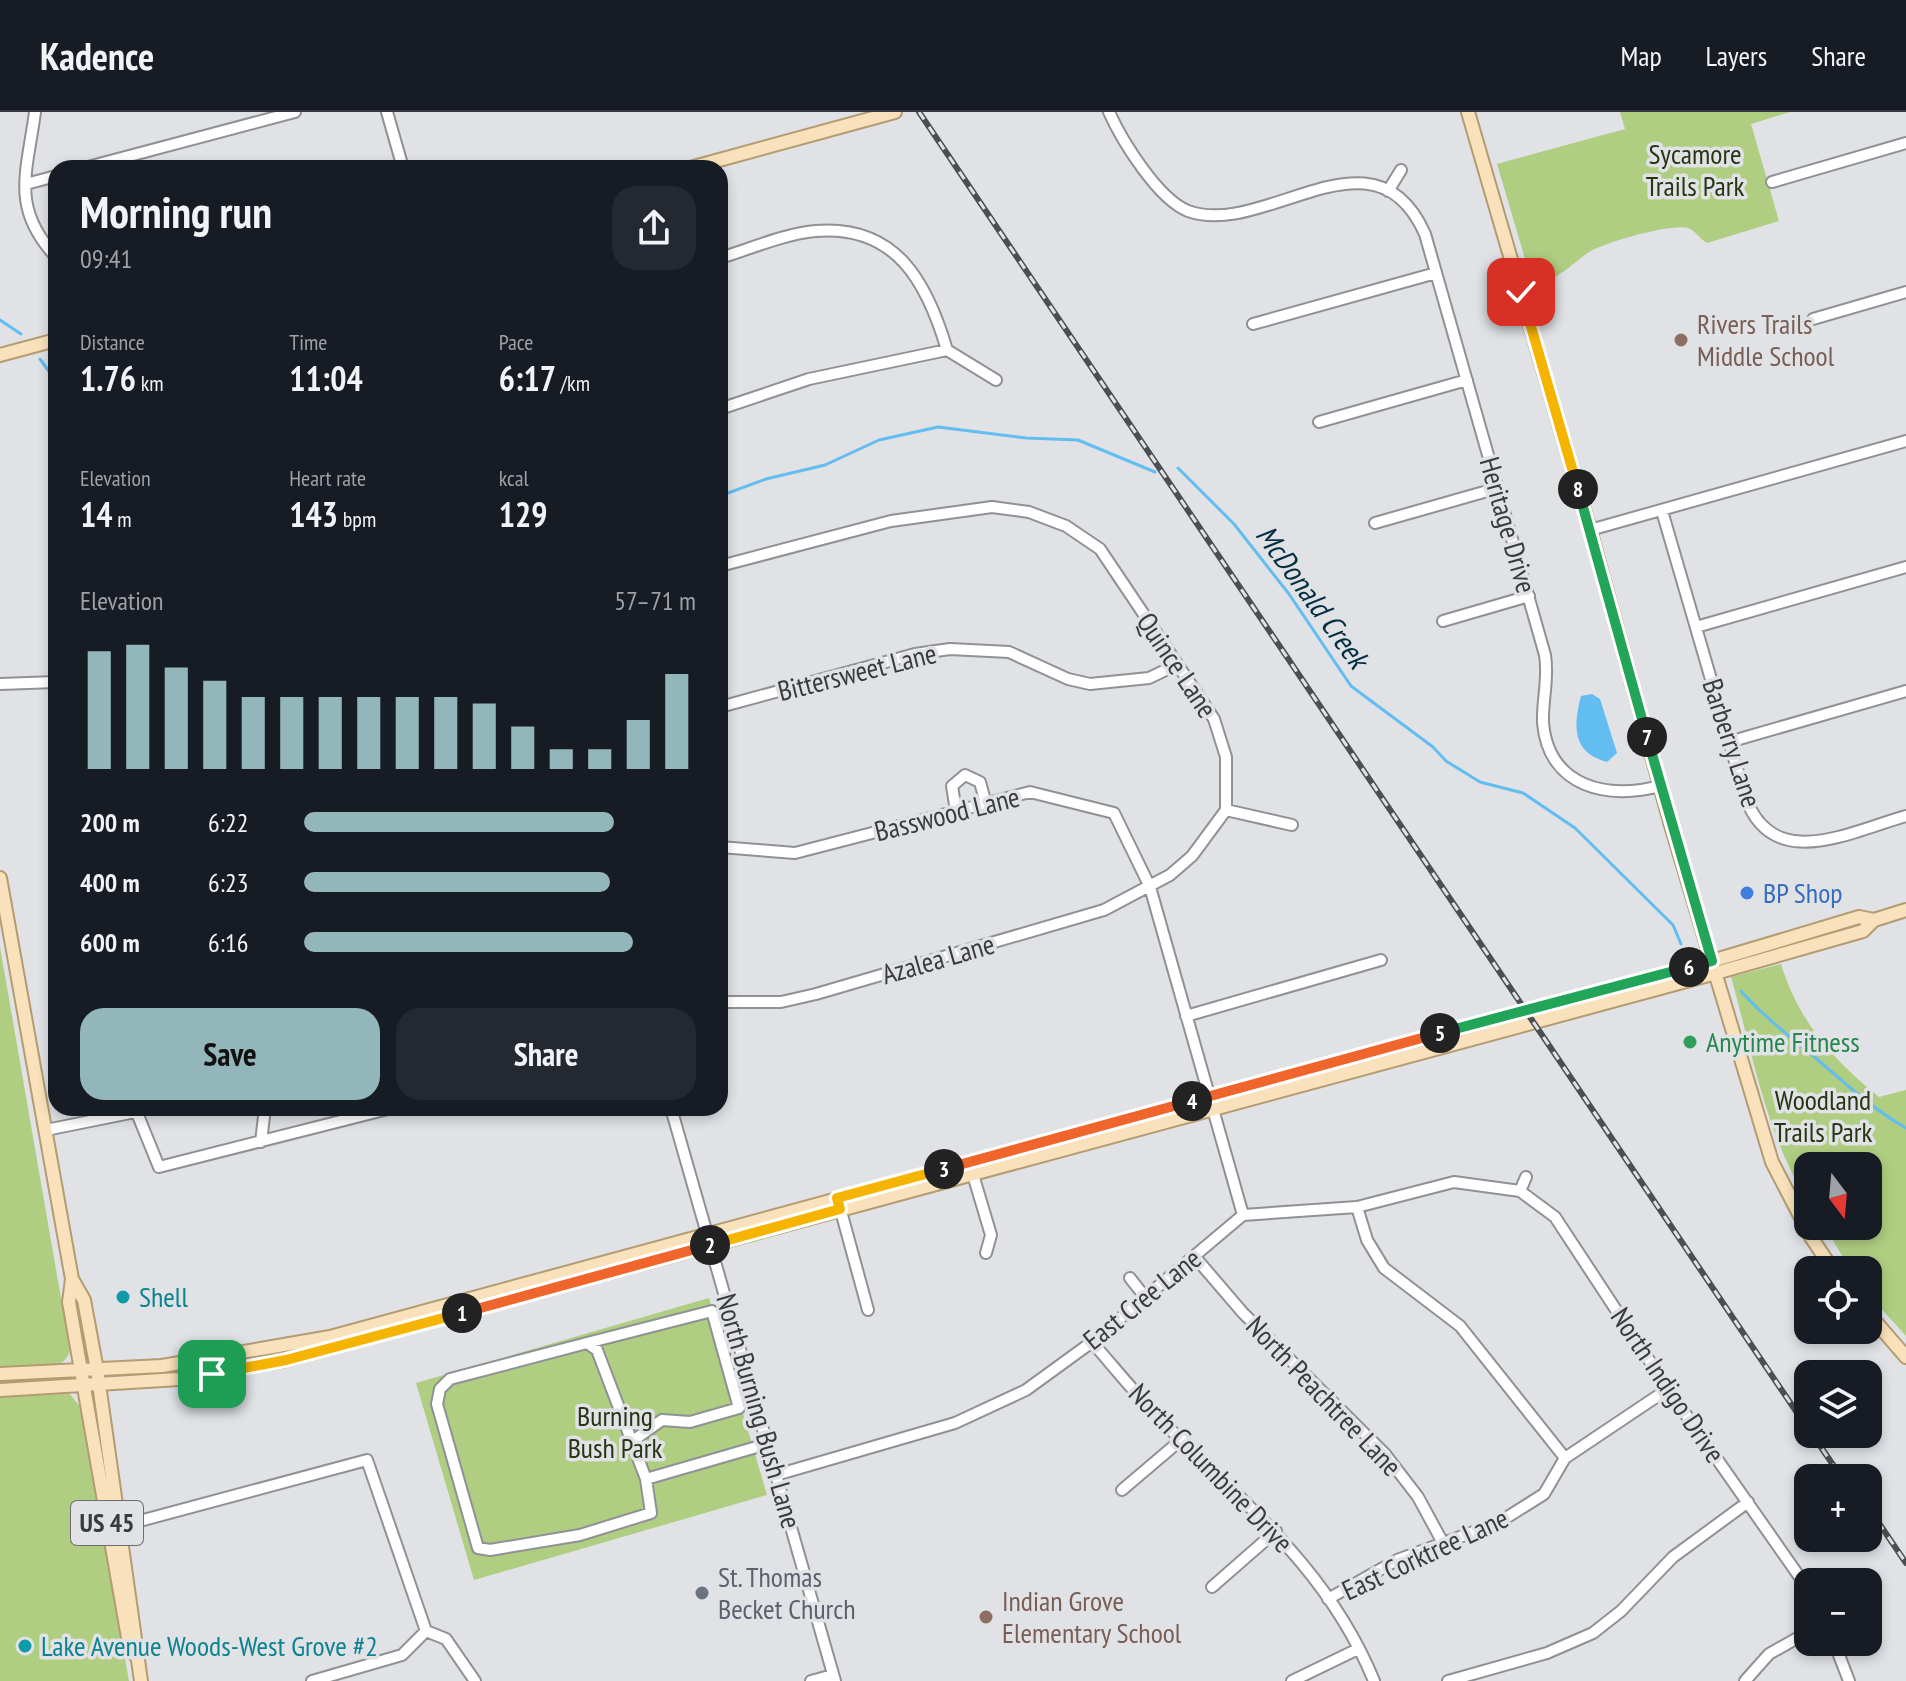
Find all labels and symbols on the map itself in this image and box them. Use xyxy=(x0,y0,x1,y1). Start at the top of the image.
park label: Sycamore Trails Park xyxy=(1646,135,1744,204)
pin xyxy=(1487,258,1555,326)
place label: Rivers Trails Middle School xyxy=(1697,305,1835,374)
marker: Rivers Trails Middle School xyxy=(1672,331,1690,349)
street label: Heritage Drive xyxy=(1471,453,1546,597)
pin: 8 xyxy=(1558,469,1598,509)
water label: McDonald Creek xyxy=(1248,517,1380,678)
street label: Quince Lane xyxy=(1129,605,1226,724)
street label: Bittersweet Lane xyxy=(774,634,940,709)
street label: Barberry Lane xyxy=(1694,674,1771,812)
pin: 7 xyxy=(1627,717,1667,757)
street label: Basswood Lane xyxy=(871,778,1023,849)
place label: BP Shop xyxy=(1763,874,1842,911)
marker: BP Shop xyxy=(1738,884,1756,902)
street label: Azalea Lane xyxy=(877,925,999,992)
pin: 6 xyxy=(1669,947,1709,987)
pin: 5 xyxy=(1420,1013,1460,1053)
place label: Anytime Fitness xyxy=(1706,1023,1860,1060)
marker: Anytime Fitness xyxy=(1681,1033,1699,1051)
pin: 4 xyxy=(1172,1081,1212,1121)
park label: Woodland Trails Park xyxy=(1774,1081,1872,1150)
pin: 3 xyxy=(924,1149,964,1189)
north arrow xyxy=(1794,1152,1882,1240)
pin: 2 xyxy=(690,1225,730,1265)
street label: East Cree Lane xyxy=(1075,1240,1208,1358)
place label: Shell xyxy=(139,1278,188,1315)
marker: Shell xyxy=(114,1288,132,1306)
street label: North Burning Bush Lane xyxy=(708,1289,811,1533)
pin: 1 xyxy=(442,1293,482,1333)
street label: North Indigo Drive xyxy=(1603,1300,1734,1469)
street label: North Peachtree Lane xyxy=(1239,1308,1410,1484)
pin xyxy=(178,1340,246,1408)
street label: North Columbine Drive xyxy=(1121,1375,1302,1560)
park label: Burning Bush Park xyxy=(568,1397,662,1466)
street label: East Corktree Lane xyxy=(1336,1499,1514,1608)
road number: US 45 xyxy=(71,1501,143,1545)
place label: St. Thomas Becket Church xyxy=(718,1558,856,1627)
place label: Indian Grove Elementary School xyxy=(1002,1582,1182,1651)
marker: St. Thomas Becket Church xyxy=(693,1584,711,1602)
marker: Indian Grove Elementary School xyxy=(977,1608,995,1626)
place label: Lake Avenue Woods-West Grove #2 xyxy=(41,1627,378,1664)
marker: Lake Avenue Woods-West Grove #2 xyxy=(16,1637,34,1655)

